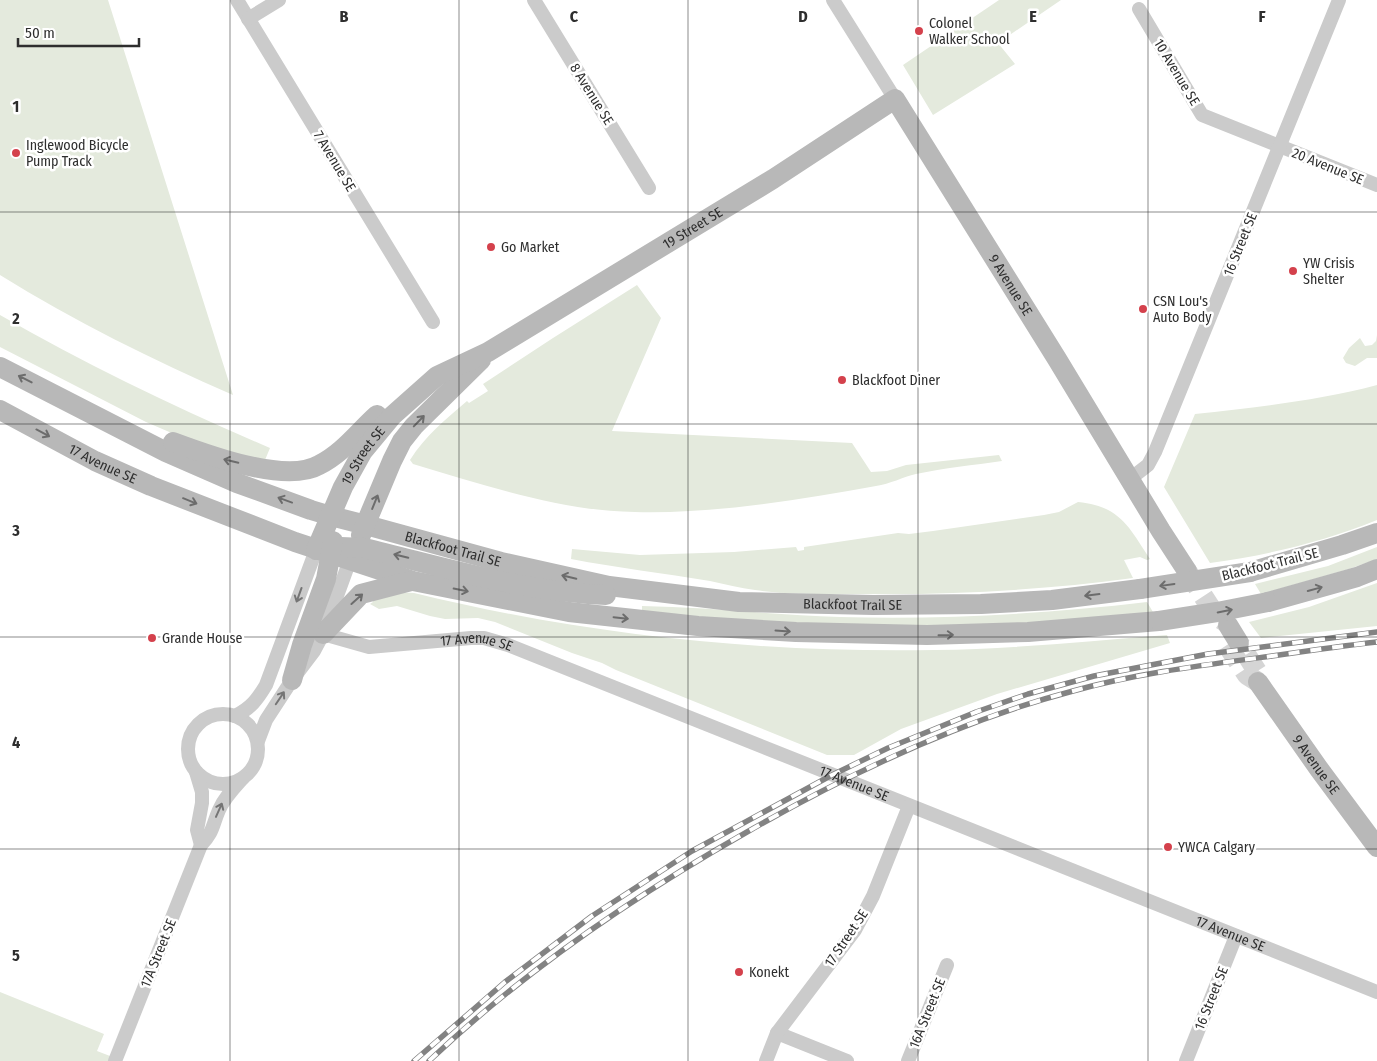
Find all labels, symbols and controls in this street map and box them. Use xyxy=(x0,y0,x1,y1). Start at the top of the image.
text: B xyxy=(340,7,349,26)
text: C xyxy=(570,7,579,26)
text: D xyxy=(798,7,808,26)
text: E xyxy=(1029,7,1037,26)
text: F xyxy=(1258,7,1266,26)
scale bar xyxy=(18,15,139,47)
place label: Colonel Walker School xyxy=(929,15,1010,48)
text: 50 m xyxy=(25,24,55,42)
marker: Colonel Walker School xyxy=(913,25,925,37)
street label: 10 Avenue SE xyxy=(1150,36,1203,109)
street label: 8 Avenue SE xyxy=(566,60,617,128)
text: 1 xyxy=(13,97,19,116)
street label: 7 Avenue SE xyxy=(310,128,360,195)
place label: Inglewood Bicycle Pump Track xyxy=(26,137,129,170)
street label: 20 Avenue SE xyxy=(1290,144,1366,189)
marker: Inglewood Bicycle Pump Track xyxy=(10,147,22,159)
street label: 19 Street SE xyxy=(660,203,726,253)
street label: 16 Street SE xyxy=(1220,210,1261,278)
place label: Go Market xyxy=(501,239,560,256)
marker: Go Market xyxy=(485,241,497,253)
street label: 9 Avenue SE xyxy=(985,251,1036,319)
place label: YW Crisis Shelter xyxy=(1303,255,1355,288)
marker: YW Crisis Shelter xyxy=(1287,265,1299,277)
place label: CSN Lou's Auto Body xyxy=(1153,293,1212,326)
marker: CSN Lou's Auto Body xyxy=(1137,303,1149,315)
text: 2 xyxy=(11,309,20,328)
place label: Blackfoot Diner xyxy=(852,372,940,389)
one-way arrow xyxy=(17,374,32,384)
marker: Blackfoot Diner xyxy=(836,374,848,386)
one-way arrow xyxy=(413,415,425,427)
street label: 19 Street SE xyxy=(338,423,389,488)
one-way arrow xyxy=(35,429,49,439)
street label: 17 Avenue SE xyxy=(66,440,140,488)
one-way arrow xyxy=(223,456,239,465)
one-way arrow xyxy=(277,495,293,504)
one-way arrow xyxy=(371,495,380,510)
one-way arrow xyxy=(182,497,197,506)
text: 3 xyxy=(11,521,20,540)
street label: Blackfoot Trail SE xyxy=(403,528,503,571)
street label: Blackfoot Trail SE xyxy=(1220,544,1321,585)
one-way arrow xyxy=(394,551,410,561)
one-way arrow xyxy=(562,572,578,581)
one-way arrow xyxy=(1160,580,1176,590)
one-way arrow xyxy=(1306,583,1322,593)
one-way arrow xyxy=(453,586,469,596)
one-way arrow xyxy=(294,587,303,602)
one-way arrow xyxy=(1084,590,1100,600)
one-way arrow xyxy=(350,593,363,605)
street label: Blackfoot Trail SE xyxy=(803,595,903,614)
one-way arrow xyxy=(1216,606,1232,615)
one-way arrow xyxy=(613,613,629,623)
one-way arrow xyxy=(775,627,791,636)
place label: Grande House xyxy=(162,630,243,647)
street label: 17 Avenue SE xyxy=(440,630,516,655)
one-way arrow xyxy=(937,630,953,640)
marker: Grande House xyxy=(146,632,158,644)
one-way arrow xyxy=(275,692,285,706)
street label: 9 Avenue SE xyxy=(1289,732,1343,798)
text: 4 xyxy=(12,733,20,752)
street label: 17 Avenue SE xyxy=(817,762,892,805)
one-way arrow xyxy=(215,803,225,818)
place label: YWCA Calgary xyxy=(1178,839,1256,856)
marker: YWCA Calgary xyxy=(1162,841,1174,853)
street label: 17 Street SE xyxy=(821,906,872,970)
street label: 17 Avenue SE xyxy=(1193,912,1268,956)
street label: 17A Street SE xyxy=(137,916,180,990)
text: 5 xyxy=(12,946,20,965)
place label: Konekt xyxy=(749,964,789,981)
street label: 16 Street SE xyxy=(1191,964,1232,1032)
marker: Konekt xyxy=(733,966,745,978)
street label: 16A Street SE xyxy=(906,975,949,1051)

